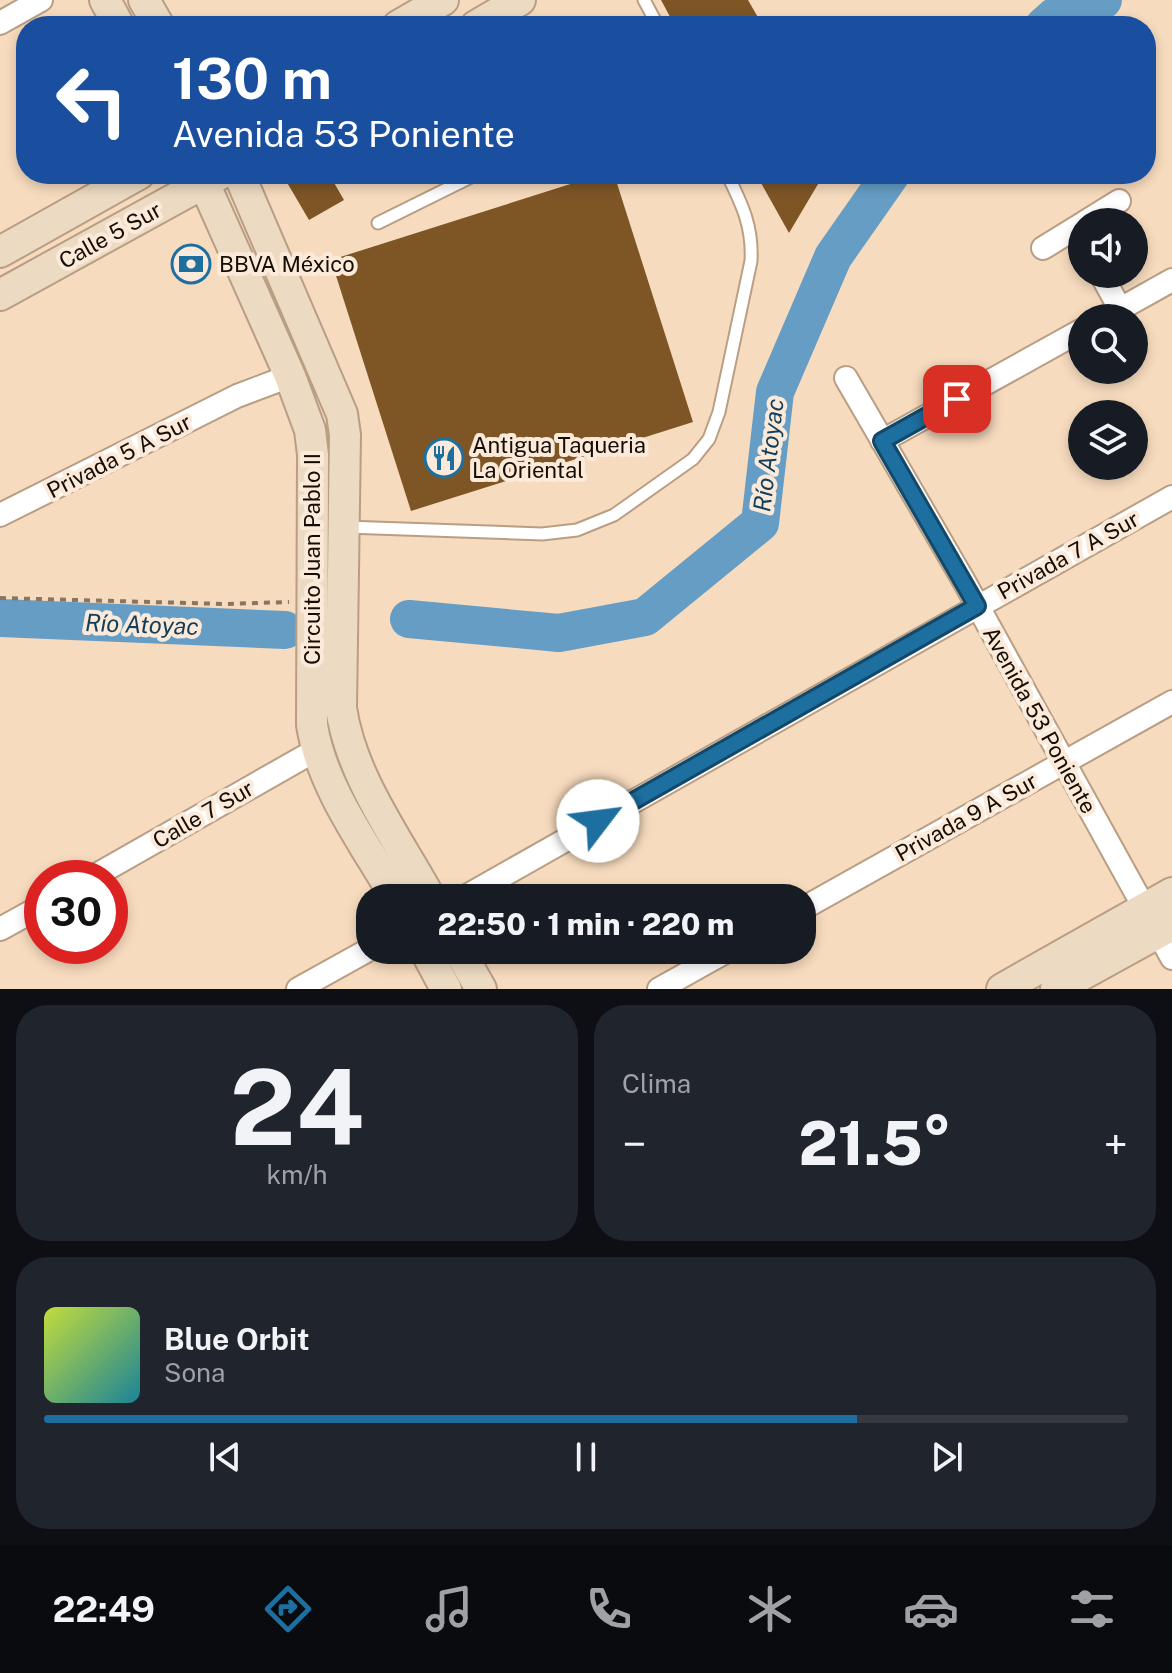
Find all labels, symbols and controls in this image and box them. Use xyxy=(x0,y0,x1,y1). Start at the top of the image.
text: 130 m xyxy=(172,46,332,112)
icon: left xyxy=(40,48,144,152)
text: Avenida 53 Poniente xyxy=(172,113,515,155)
street label: Calle 5 Sur xyxy=(54,196,166,274)
map controls xyxy=(1068,208,1148,480)
button: sound xyxy=(1068,208,1148,288)
bank icon: BBVA México xyxy=(170,243,212,285)
place label: BBVA México xyxy=(219,251,355,277)
button: search xyxy=(1068,304,1148,384)
pin xyxy=(923,365,991,433)
icon: arrive xyxy=(935,377,979,421)
water label: Río Atoyac xyxy=(747,397,789,513)
button: layers xyxy=(1068,400,1148,480)
street label: Privada 5 A Sur xyxy=(43,408,195,504)
place label: Antigua Taqueria La Oriental xyxy=(472,432,646,483)
restaurant icon: Antigua Taqueria La Oriental xyxy=(423,437,465,479)
street label: Circuito Juan Pablo II xyxy=(299,453,325,665)
street label: Privada 7 A Sur xyxy=(993,505,1143,605)
water label: Río Atoyac xyxy=(85,608,199,640)
street label: Avenida 53 Poniente xyxy=(978,622,1102,818)
street label: Privada 9 A Sur xyxy=(891,767,1041,867)
street label: Calle 7 Sur xyxy=(148,775,258,853)
position arrow xyxy=(556,779,640,863)
speed limit sign: 30 xyxy=(24,860,128,964)
text: 22:50 · 1 min · 220 m xyxy=(438,906,734,942)
text: 24 xyxy=(230,1046,364,1168)
text: Clima xyxy=(622,1068,691,1099)
text: 21.5° xyxy=(799,1108,952,1179)
text: − xyxy=(622,1118,646,1170)
text: + xyxy=(1104,1118,1128,1170)
text: km/h xyxy=(266,1159,328,1190)
text: Blue Orbit xyxy=(164,1321,310,1357)
text: Sona xyxy=(164,1357,225,1388)
icon: previous xyxy=(203,1435,247,1479)
icon: pause xyxy=(564,1435,608,1479)
icon: next xyxy=(925,1435,969,1479)
icon: directions xyxy=(260,1581,316,1637)
icon: music xyxy=(421,1581,477,1637)
icon: phone xyxy=(581,1581,637,1637)
icon: climate xyxy=(742,1581,798,1637)
icon: car xyxy=(903,1581,959,1637)
icon: filters xyxy=(1064,1581,1120,1637)
text: 22:49 xyxy=(52,1588,155,1630)

